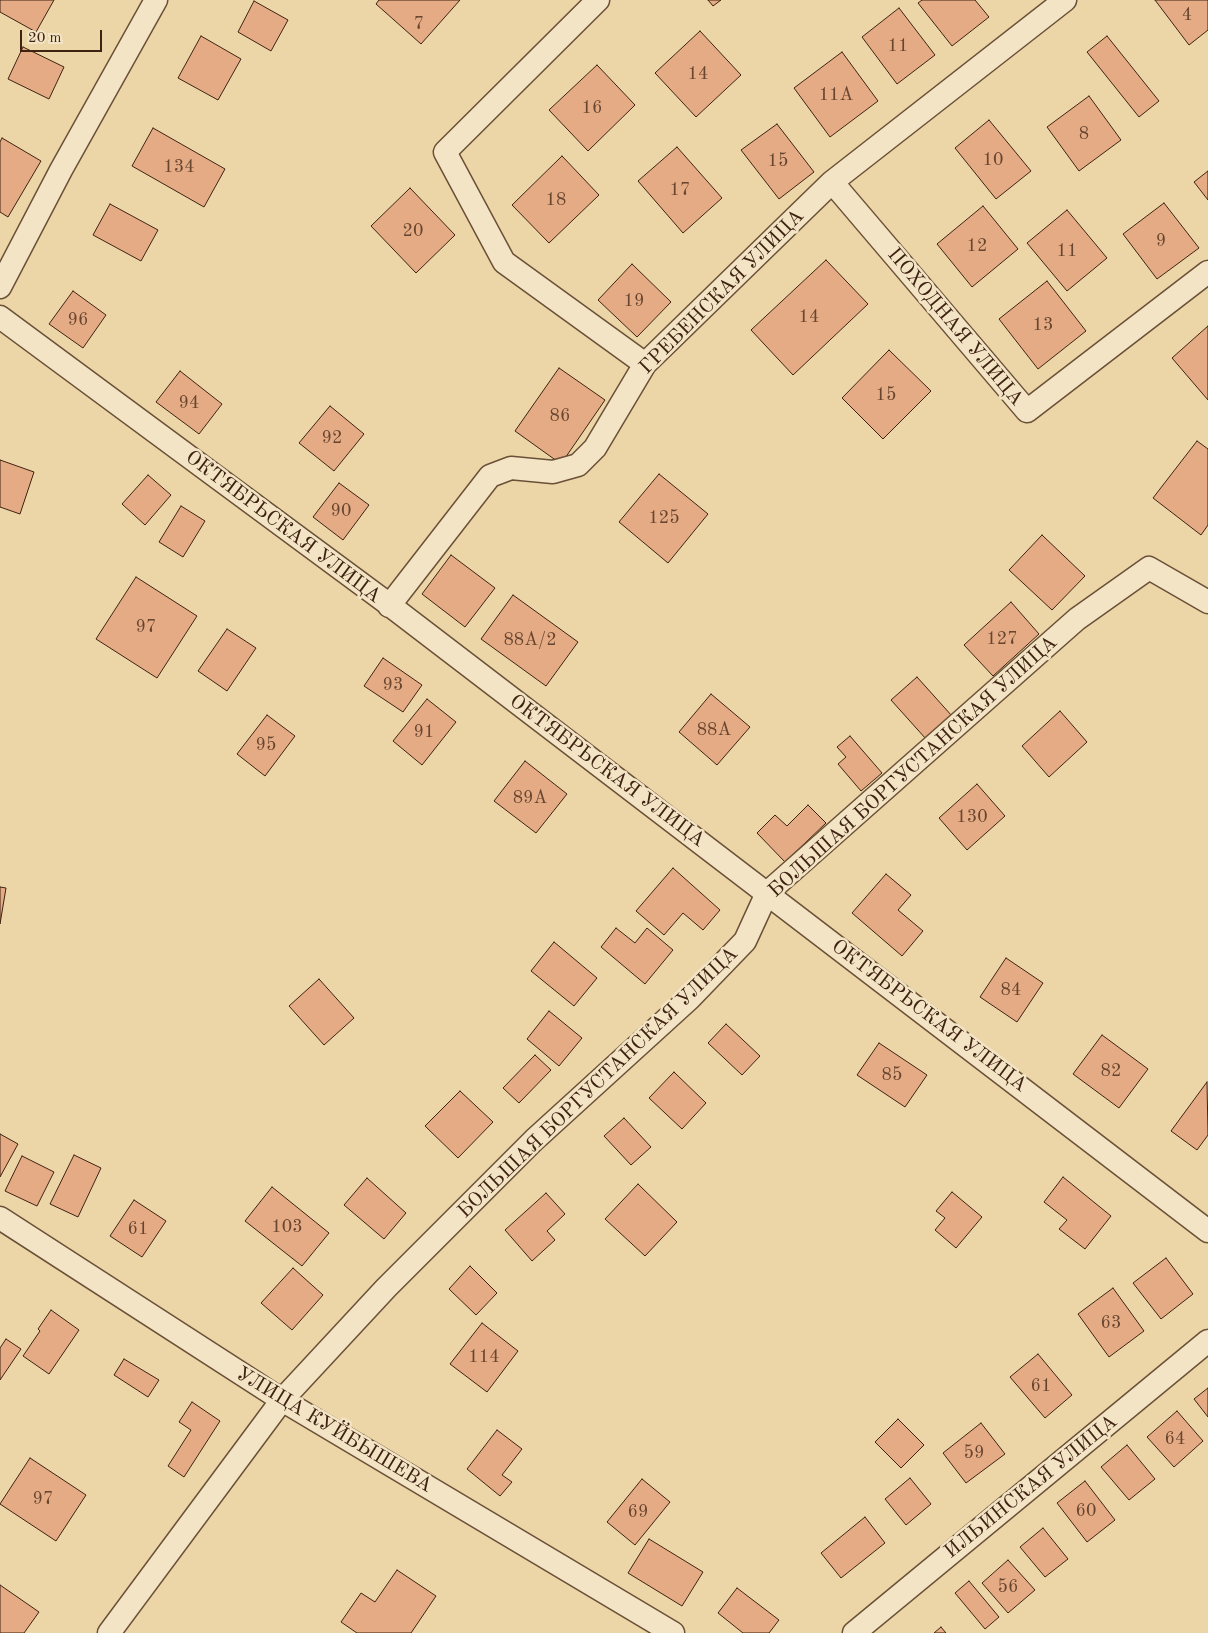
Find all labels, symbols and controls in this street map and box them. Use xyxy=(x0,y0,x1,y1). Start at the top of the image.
house number: 4 xyxy=(1182,4,1192,26)
house number: 7 xyxy=(414,13,424,35)
scale bar xyxy=(22,20,105,52)
text: 20 m xyxy=(28,31,62,46)
house number: 11 xyxy=(888,35,908,57)
house number: 14 xyxy=(688,63,708,85)
house number: 11А xyxy=(819,84,853,106)
house number: 16 xyxy=(582,97,602,119)
house number: 8 xyxy=(1079,123,1089,145)
house number: 10 xyxy=(983,149,1003,171)
house number: 15 xyxy=(768,150,788,172)
house number: 134 xyxy=(163,156,195,178)
house number: 17 xyxy=(670,179,690,201)
house number: 18 xyxy=(546,189,566,211)
street label: ГРЕБЕНСКАЯ УЛИЦА xyxy=(635,205,809,379)
house number: 20 xyxy=(403,220,423,242)
house number: 9 xyxy=(1156,230,1166,252)
house number: 12 xyxy=(967,235,987,257)
house number: 11 xyxy=(1057,240,1077,262)
street label: ПОХОДНАЯ УЛИЦА xyxy=(882,243,1028,411)
house number: 19 xyxy=(624,290,644,312)
house number: 14 xyxy=(799,306,819,328)
house number: 96 xyxy=(68,309,88,331)
house number: 13 xyxy=(1033,314,1053,336)
house number: 15 xyxy=(876,384,896,406)
house number: 94 xyxy=(179,392,199,414)
house number: 86 xyxy=(550,405,570,427)
house number: 92 xyxy=(322,427,342,449)
street label: ОКТЯБРЬСКАЯ УЛИЦА xyxy=(180,446,386,608)
house number: 90 xyxy=(331,500,351,522)
house number: 125 xyxy=(648,507,680,529)
house number: 97 xyxy=(136,616,156,638)
house number: 127 xyxy=(986,628,1018,650)
house number: 88А/2 xyxy=(503,629,557,651)
street label: БОЛЬШАЯ БОРГУСТАНСКАЯ УЛИЦА xyxy=(764,631,1062,903)
house number: 93 xyxy=(383,674,403,696)
street label: ОКТЯБРЬСКАЯ УЛИЦА xyxy=(504,690,710,852)
house number: 88А xyxy=(697,719,731,741)
house number: 91 xyxy=(414,721,434,743)
house number: 95 xyxy=(256,734,276,756)
house number: 89А xyxy=(513,787,547,809)
house number: 130 xyxy=(956,806,988,828)
street label: ОКТЯБРЬСКАЯ УЛИЦА xyxy=(826,935,1032,1097)
street label: БОЛЬШАЯ БОРГУСТАНСКАЯ УЛИЦА xyxy=(453,942,743,1224)
house number: 84 xyxy=(1001,979,1021,1001)
house number: 82 xyxy=(1101,1060,1121,1082)
house number: 85 xyxy=(882,1064,902,1086)
house number: 103 xyxy=(271,1216,303,1238)
house number: 61 xyxy=(128,1218,148,1240)
house number: 63 xyxy=(1101,1312,1121,1334)
house number: 114 xyxy=(468,1346,500,1368)
street label: УЛИЦА КУЙБЫШЕВА xyxy=(232,1362,436,1498)
house number: 61 xyxy=(1031,1375,1051,1397)
street label: ИЛЬИНСКАЯ УЛИЦА xyxy=(940,1410,1122,1564)
house number: 64 xyxy=(1165,1428,1185,1450)
house number: 59 xyxy=(964,1442,984,1464)
house number: 97 xyxy=(33,1488,53,1510)
house number: 60 xyxy=(1076,1500,1096,1522)
house number: 69 xyxy=(628,1501,648,1523)
house number: 56 xyxy=(998,1576,1018,1598)

